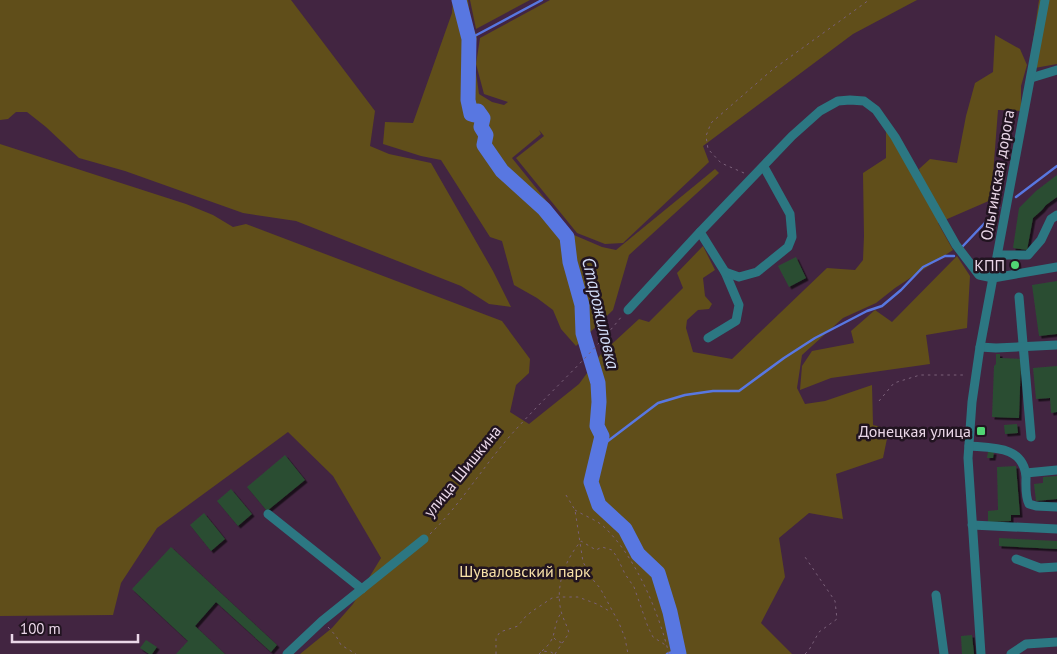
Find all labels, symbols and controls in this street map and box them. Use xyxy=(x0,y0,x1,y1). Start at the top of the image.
street label: Ольгинская дорога xyxy=(976,108,1018,242)
water label: Старожиловка xyxy=(577,255,625,371)
place label: КПП xyxy=(974,255,1005,275)
marker: КПП xyxy=(1009,259,1021,271)
street label: улица Шишкина xyxy=(419,421,505,521)
place label: Донецкая улица xyxy=(858,421,971,441)
marker: Донецкая улица xyxy=(975,425,987,437)
park label: Шуваловский парк xyxy=(459,561,591,581)
scale bar xyxy=(12,612,139,644)
text: 100 m xyxy=(20,619,61,638)

